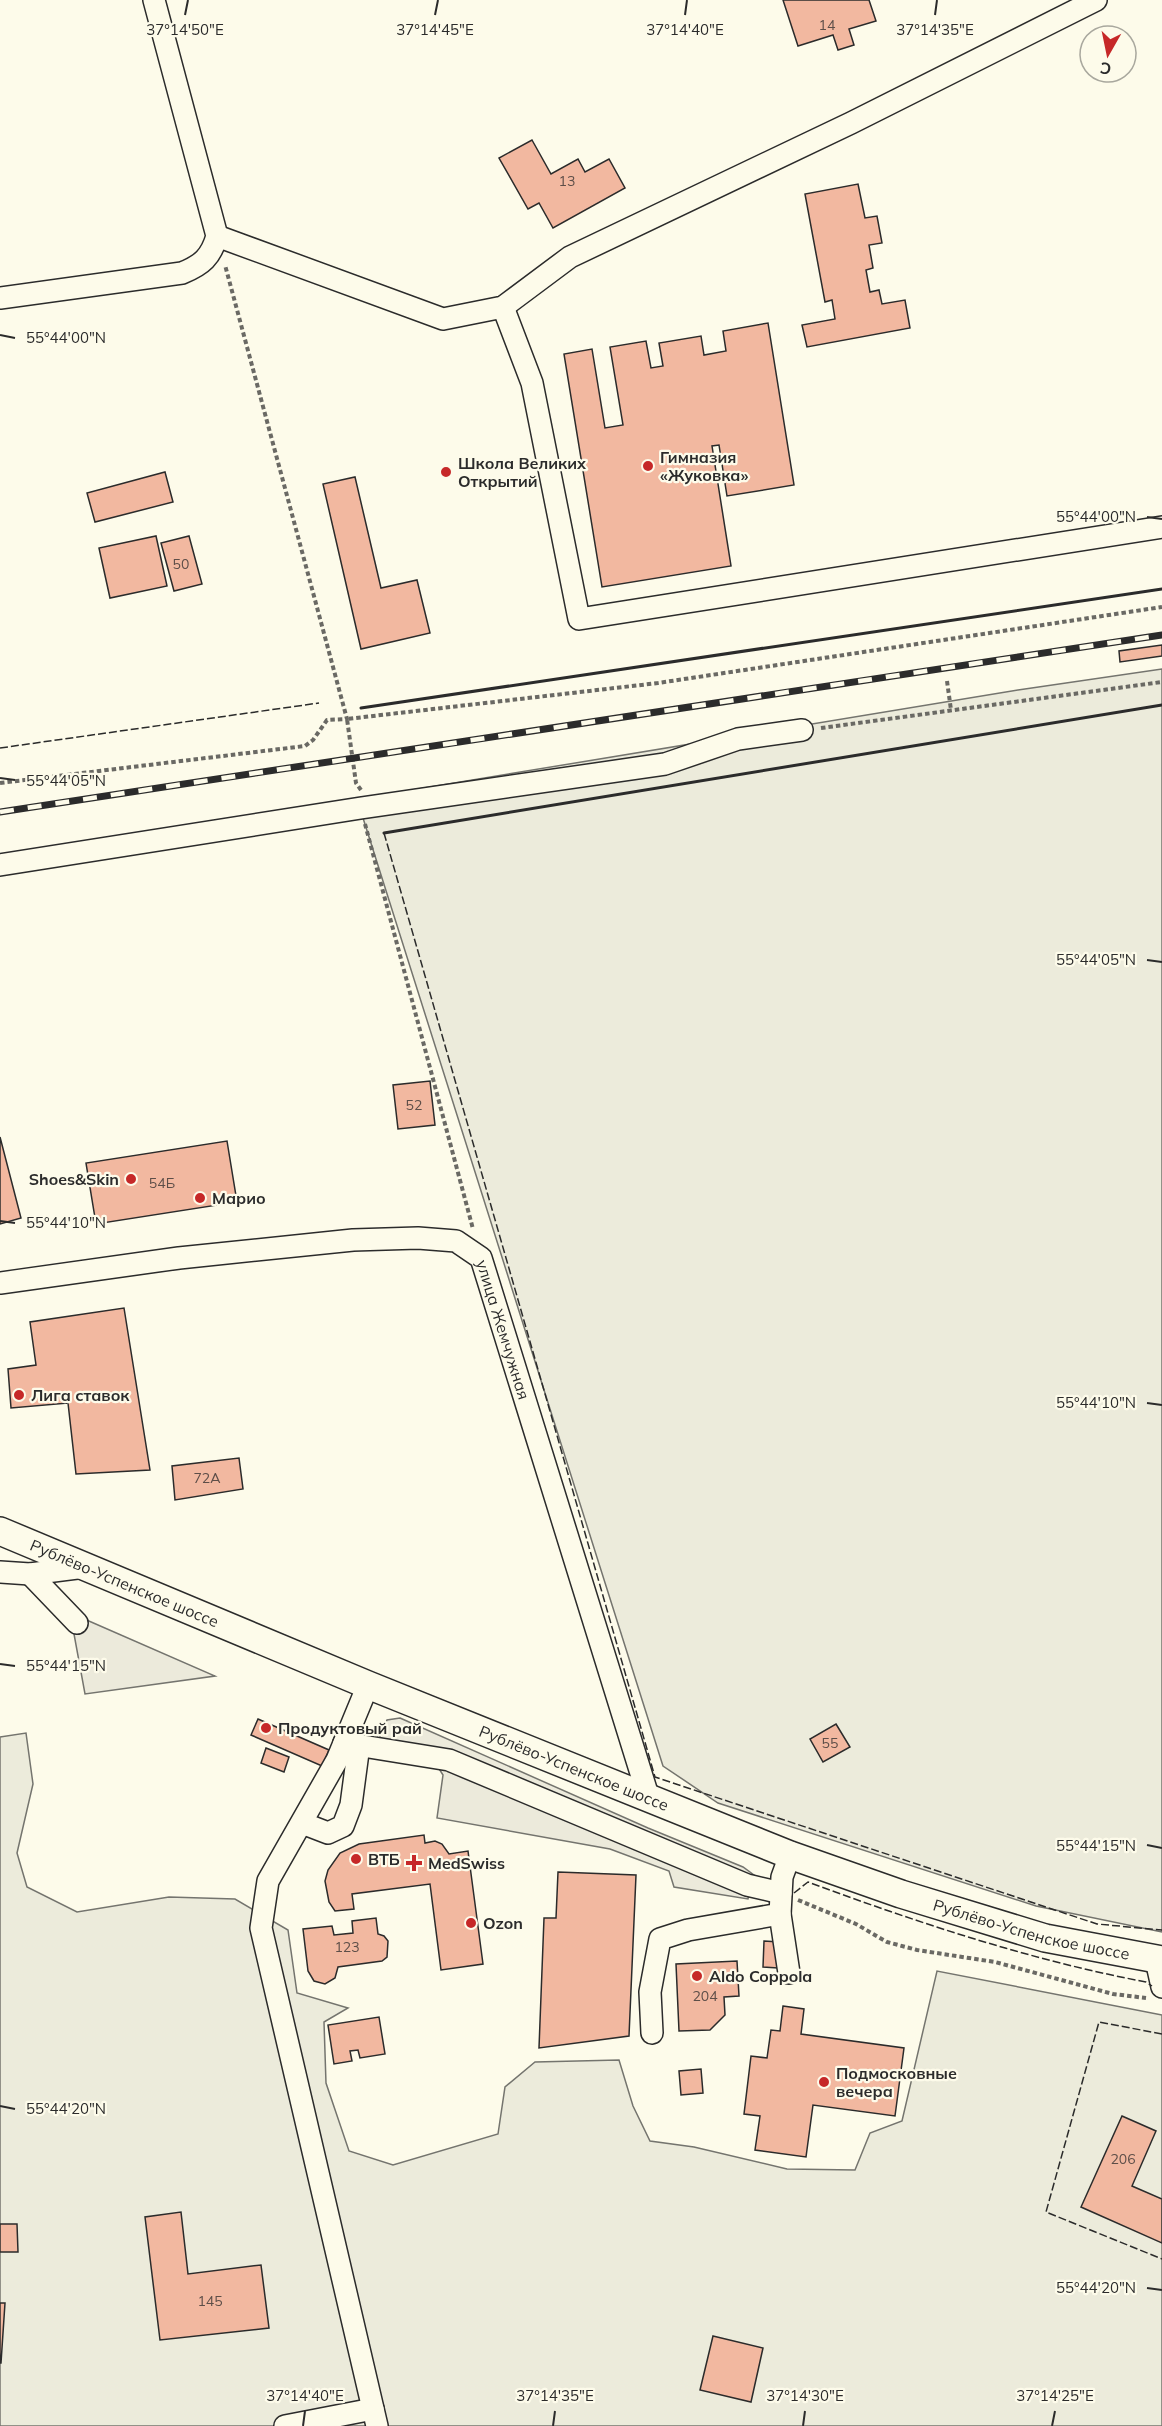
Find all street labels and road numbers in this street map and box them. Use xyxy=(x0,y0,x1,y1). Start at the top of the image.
street label: улица Жемчужная xyxy=(472,1257,534,1402)
street label: Рублёво-Успенское шоссе xyxy=(27,1535,222,1631)
street label: Рублёво-Успенское шоссе xyxy=(476,1721,672,1815)
street label: Рублёво-Успенское шоссе xyxy=(931,1894,1132,1964)

